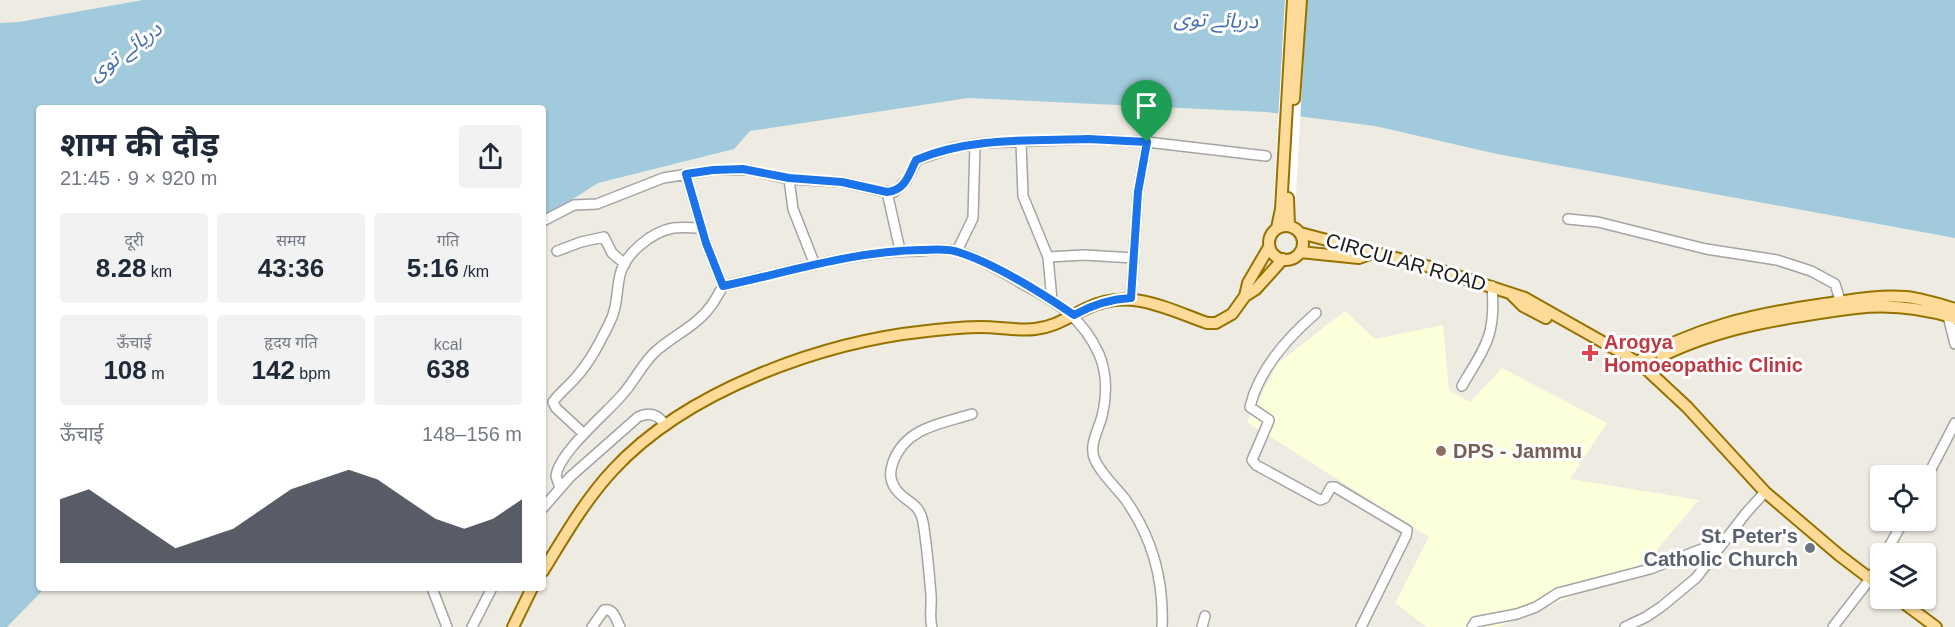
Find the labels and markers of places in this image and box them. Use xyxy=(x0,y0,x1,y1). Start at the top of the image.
pin xyxy=(1121,80,1172,142)
place label: Arogya Homoeopathic Clinic xyxy=(1604,331,1803,376)
marker: Arogya Homoeopathic Clinic xyxy=(1581,344,1599,362)
place label: DPS - Jammu xyxy=(1453,440,1582,462)
marker: DPS - Jammu xyxy=(1434,444,1448,458)
place label: St. Peter's Catholic Church xyxy=(1644,525,1798,570)
marker: St. Peter's Catholic Church xyxy=(1803,541,1817,555)

